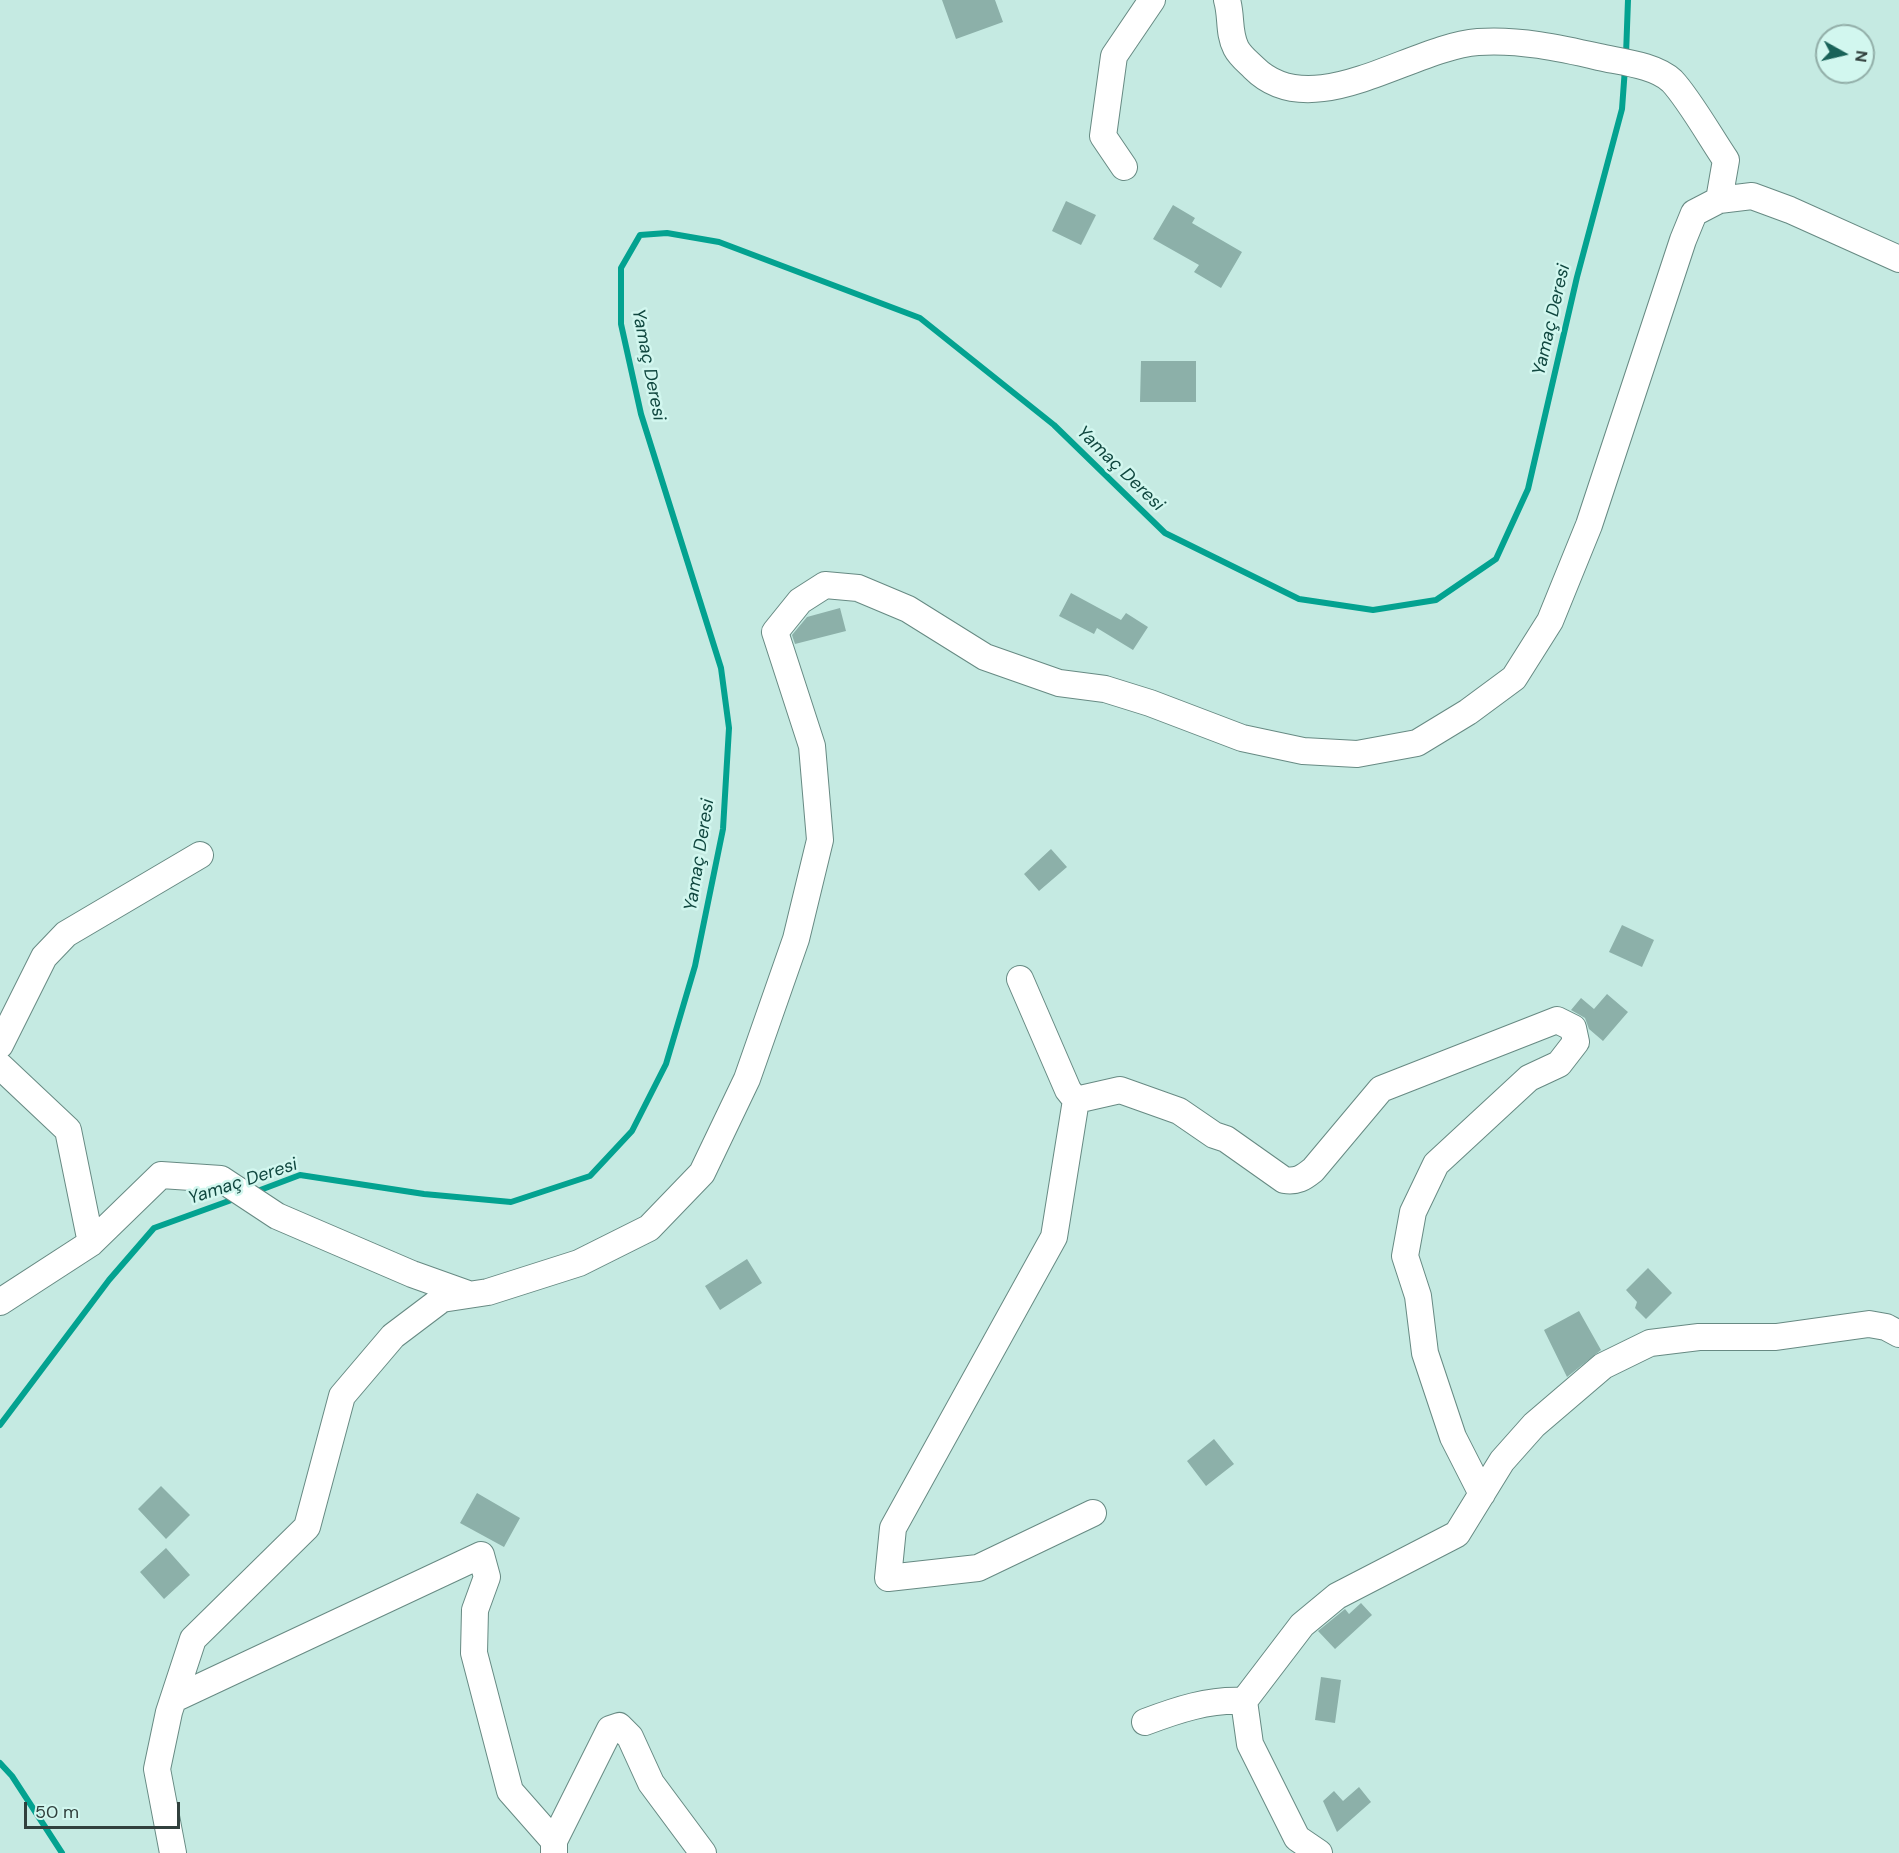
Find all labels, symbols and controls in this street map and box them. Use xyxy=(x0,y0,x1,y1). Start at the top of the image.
north arrow xyxy=(1815,24,1875,84)
text: N xyxy=(1850,49,1873,64)
water label: Yamaç Deresi xyxy=(1529,262,1575,378)
water label: Yamaç Deresi xyxy=(627,307,669,423)
water label: Yamaç Deresi xyxy=(1072,422,1168,516)
water label: Yamaç Deresi xyxy=(680,797,720,913)
water label: Yamaç Deresi xyxy=(186,1154,300,1210)
scale bar xyxy=(27,1790,183,1828)
text: 50 m xyxy=(35,1800,79,1824)

